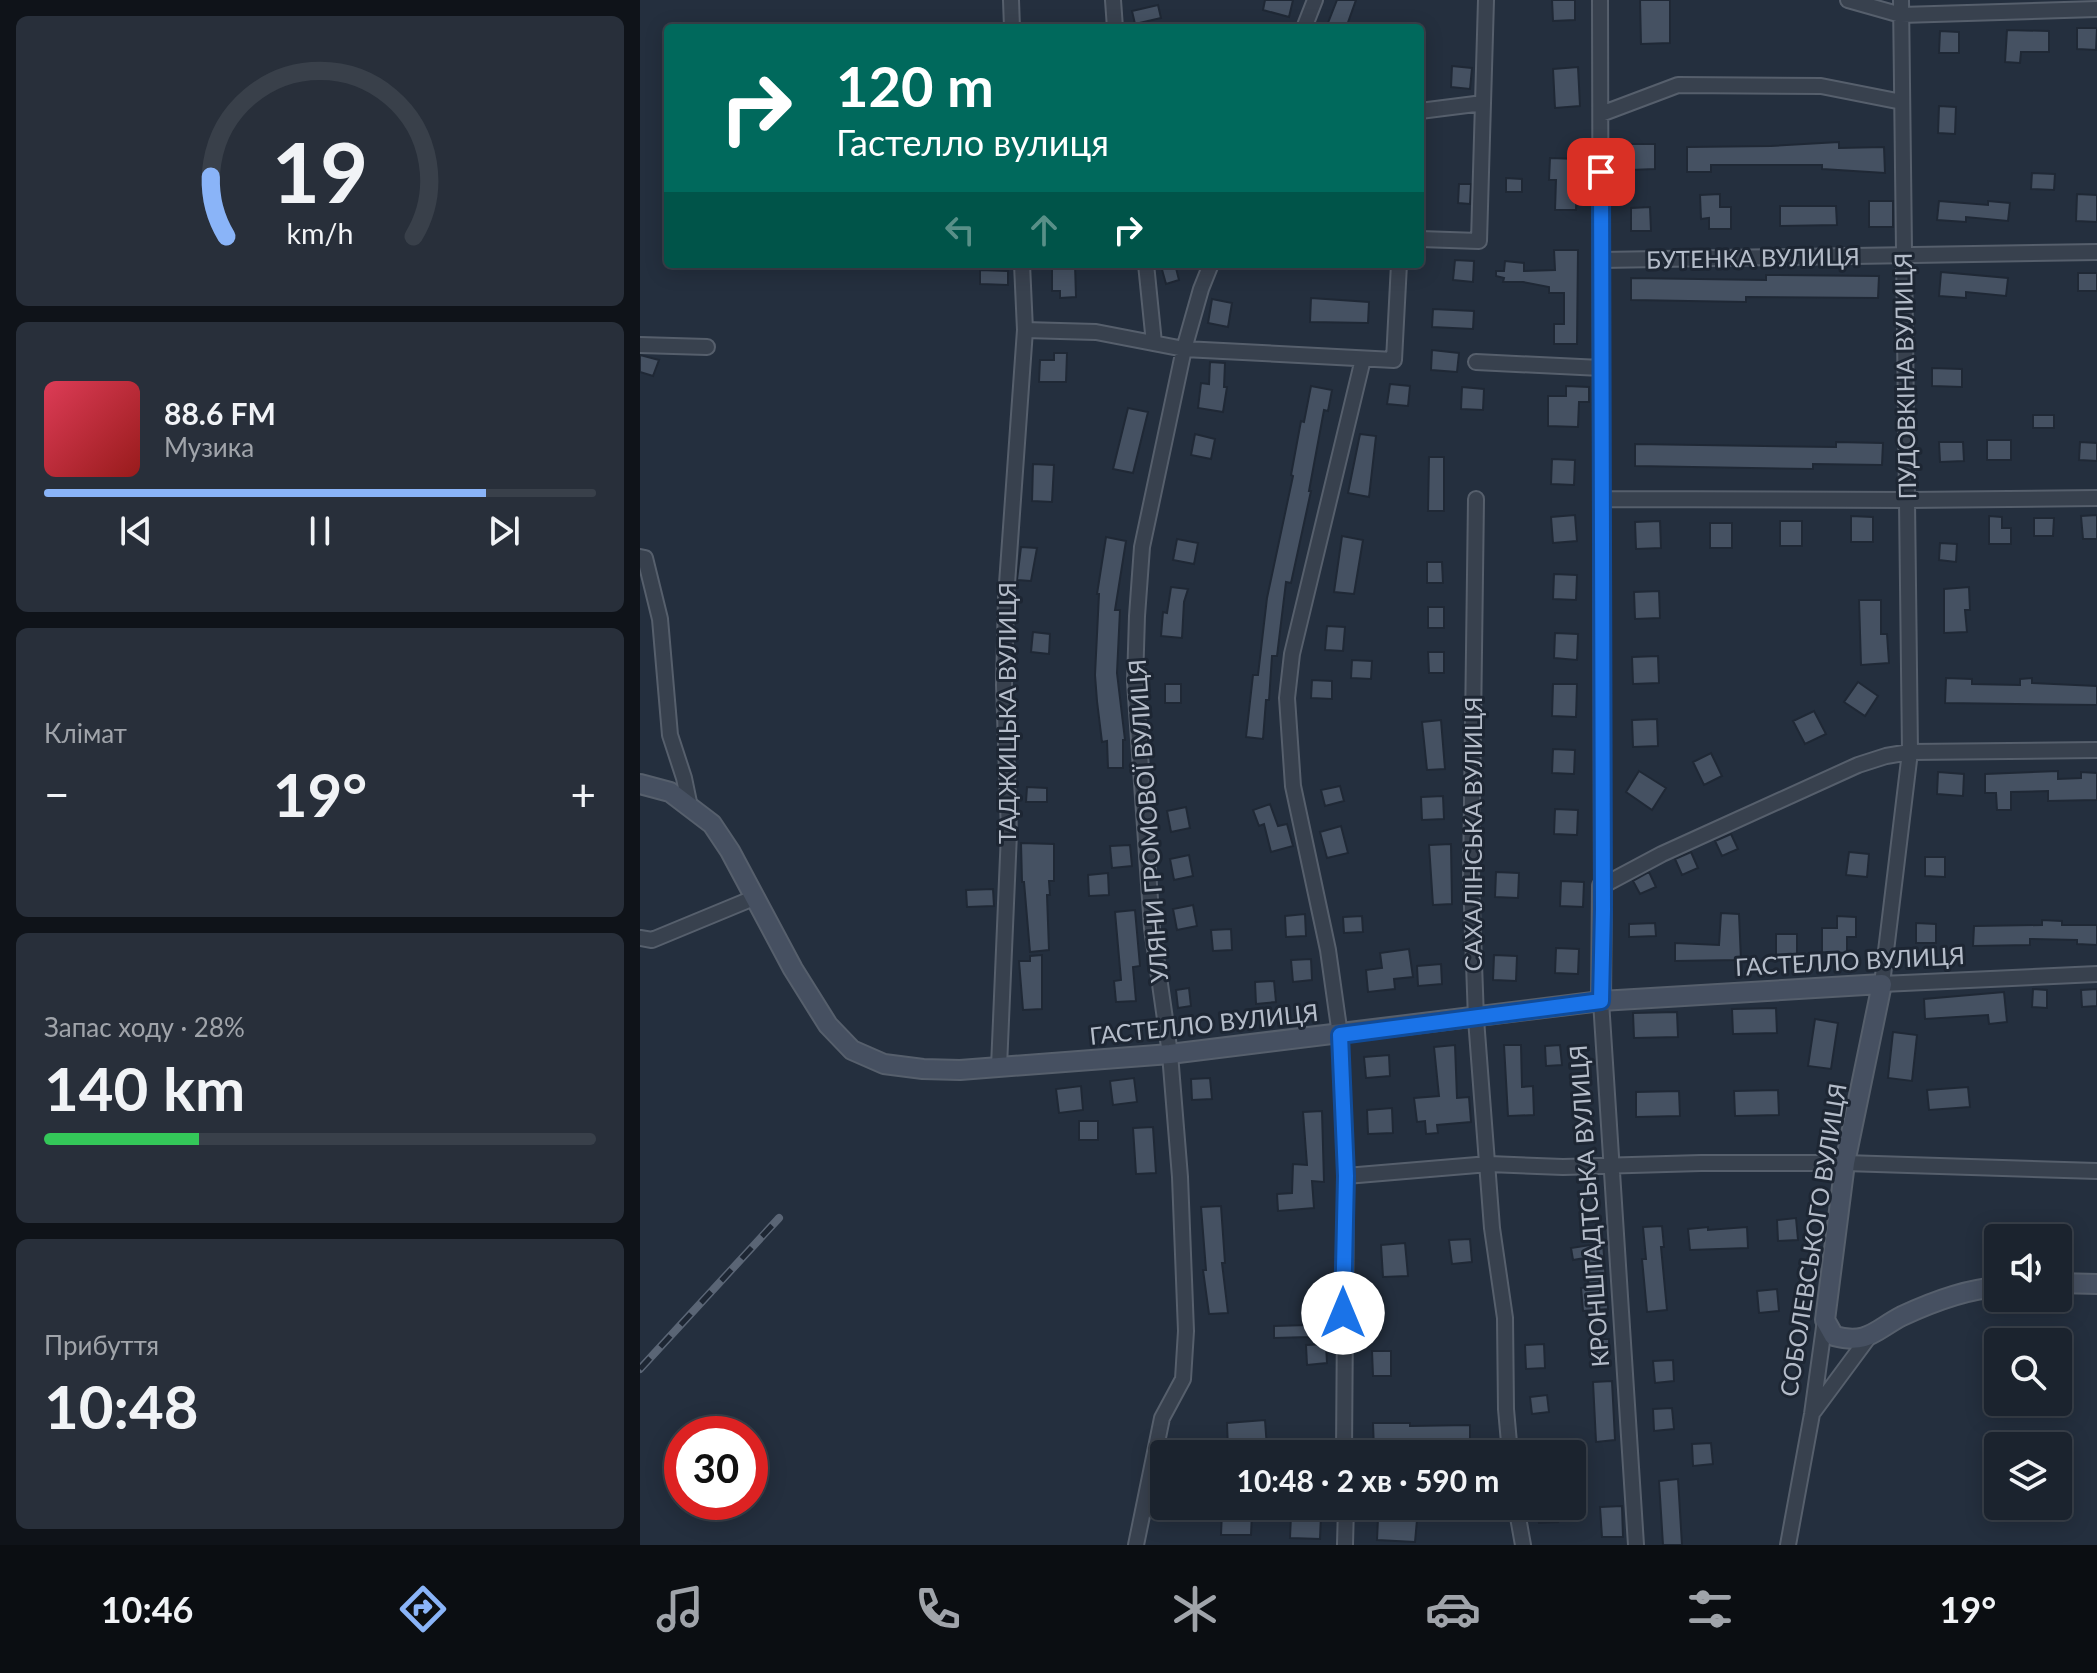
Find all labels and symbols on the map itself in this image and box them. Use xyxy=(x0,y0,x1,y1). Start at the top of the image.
pin xyxy=(1567,138,1635,206)
street label: БУТЕНКА ВУЛИЦЯ xyxy=(1646,241,1860,274)
street label: ПУДОВКІНА ВУЛИЦЯ xyxy=(1888,252,1921,500)
street label: ТАДЖИЦЬКА ВУЛИЦЯ xyxy=(992,582,1021,844)
street label: УЛЯНИ ГРОМОВОЇ ВУЛИЦЯ xyxy=(1122,658,1173,984)
street label: САХАЛІНСЬКА ВУЛИЦЯ xyxy=(1458,696,1487,972)
street label: ГАСТЕЛЛО ВУЛИЦЯ xyxy=(1734,940,1966,981)
street label: ГАСТЕЛЛО ВУЛИЦЯ xyxy=(1088,997,1320,1050)
street label: КРОНШТАДТСЬКА ВУЛИЦЯ xyxy=(1563,1044,1614,1368)
street label: СОБОЛЕВСЬКОГО ВУЛИЦЯ xyxy=(1773,1081,1852,1399)
position arrow xyxy=(1301,1271,1385,1355)
speed limit sign: 30 xyxy=(664,1416,768,1520)

